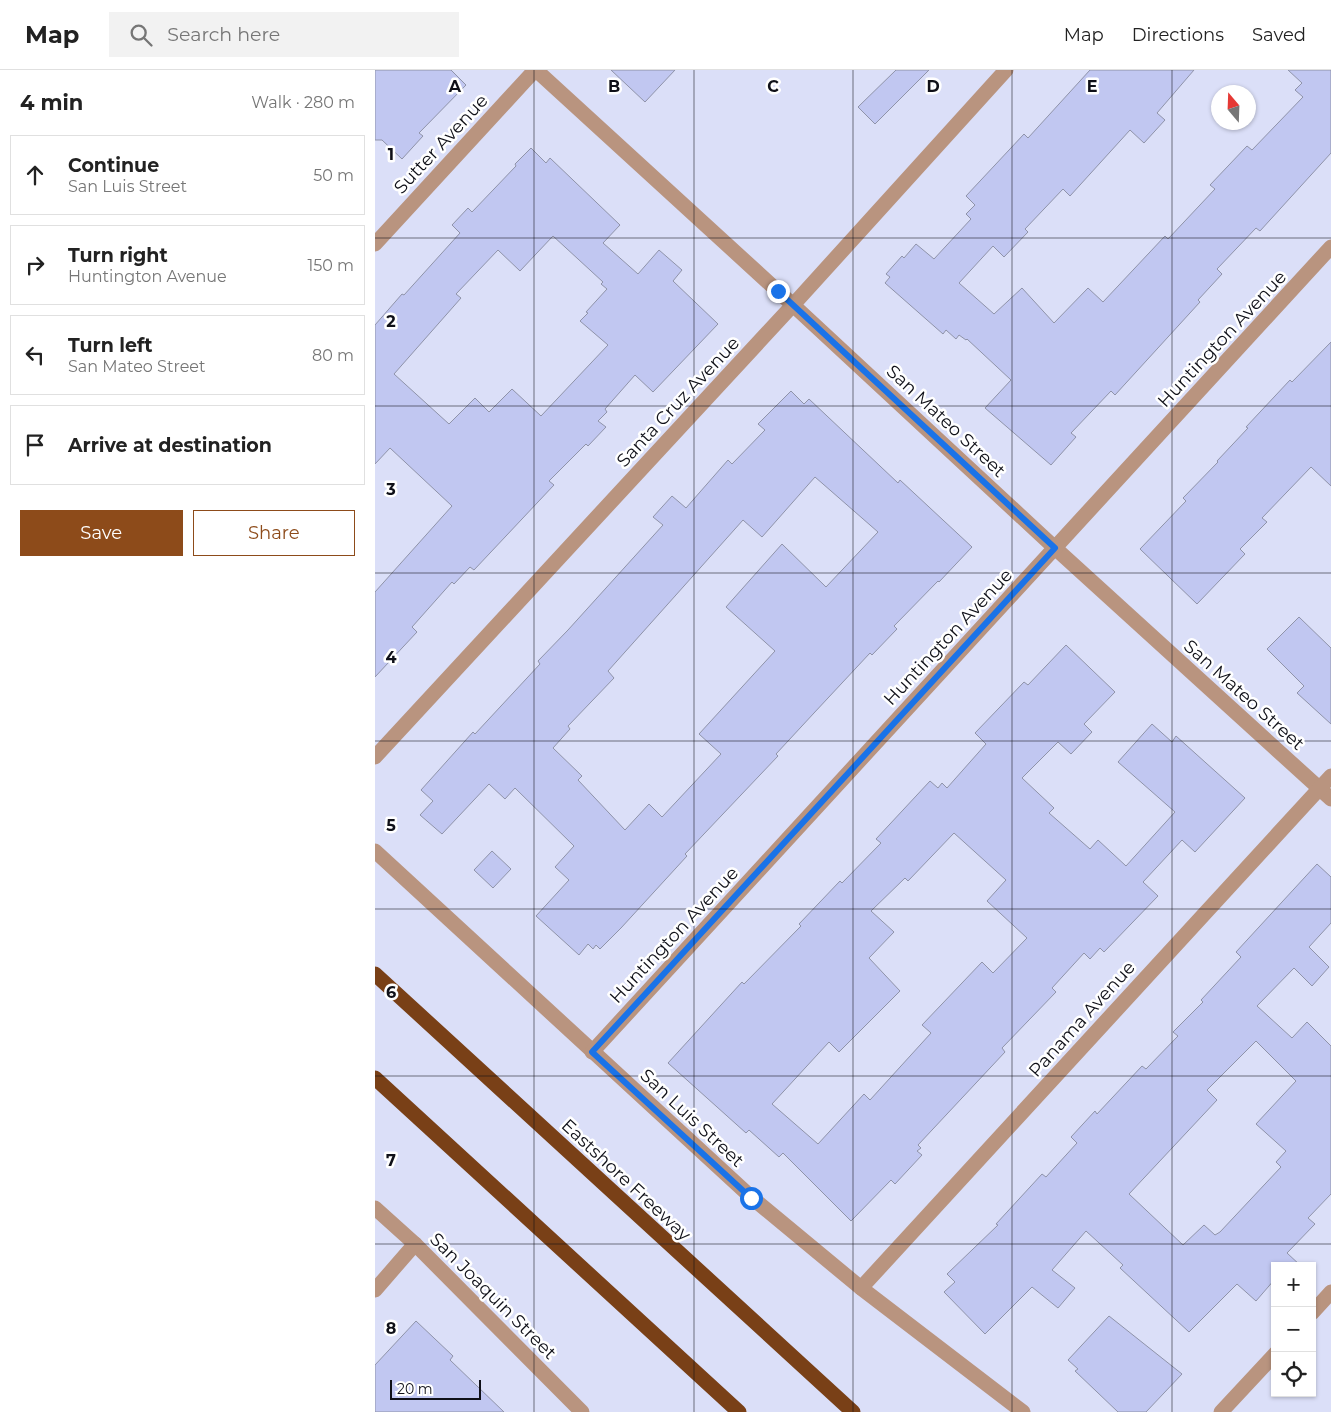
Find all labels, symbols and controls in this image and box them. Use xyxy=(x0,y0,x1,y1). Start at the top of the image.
search box xyxy=(109,12,459,57)
text: Map xyxy=(25,20,79,49)
icon: search xyxy=(127,21,155,49)
text: Search here xyxy=(167,23,280,46)
text: Map xyxy=(1064,24,1104,46)
text: Directions xyxy=(1132,24,1224,46)
text: Saved xyxy=(1252,24,1306,46)
text: A xyxy=(448,77,462,96)
text: B xyxy=(608,77,620,96)
text: C xyxy=(767,77,779,96)
text: D xyxy=(926,77,940,96)
text: E xyxy=(1087,77,1097,96)
north arrow xyxy=(1211,85,1256,130)
text: 4 min xyxy=(20,90,83,115)
street label: Sutter Avenue xyxy=(389,90,493,198)
text: Walk · 280 m xyxy=(251,93,355,112)
text: 1 xyxy=(388,145,394,164)
text: Continue xyxy=(68,154,159,177)
icon: ahead xyxy=(21,161,49,189)
text: 50 m xyxy=(313,166,354,185)
text: San Luis Street xyxy=(68,177,187,196)
text: Turn right xyxy=(68,244,168,267)
icon: right xyxy=(21,251,49,279)
text: 150 m xyxy=(307,256,354,275)
street label: Huntington Avenue xyxy=(1153,266,1291,412)
text: Huntington Avenue xyxy=(68,267,227,286)
route end xyxy=(767,280,790,303)
text: 2 xyxy=(386,312,396,331)
street label: Santa Cruz Avenue xyxy=(612,332,744,472)
text: Turn left xyxy=(68,334,153,357)
icon: left xyxy=(21,341,49,369)
text: 80 m xyxy=(312,346,354,365)
text: San Mateo Street xyxy=(68,357,205,376)
street label: San Mateo Street xyxy=(882,360,1010,482)
icon: arrive xyxy=(21,431,49,459)
text: Arrive at destination xyxy=(68,434,272,457)
text: 3 xyxy=(385,480,396,499)
button: Save xyxy=(20,510,183,556)
button: Share xyxy=(193,510,355,556)
street label: Huntington Avenue xyxy=(879,564,1017,710)
street label: San Mateo Street xyxy=(1179,635,1309,755)
text: 4 xyxy=(385,648,397,667)
text: 5 xyxy=(386,816,396,835)
street label: Huntington Avenue xyxy=(605,862,743,1008)
street label: Panama Avenue xyxy=(1024,956,1140,1082)
text: 6 xyxy=(386,983,396,1002)
street label: San Luis Street xyxy=(636,1064,748,1172)
street label: Eastshore Freeway xyxy=(557,1114,695,1246)
text: 7 xyxy=(386,1151,396,1170)
route start xyxy=(740,1187,763,1210)
street label: San Joaquin Street xyxy=(425,1228,561,1364)
map controls xyxy=(1271,1262,1316,1397)
button: + xyxy=(1271,1262,1316,1307)
button: − xyxy=(1271,1307,1316,1352)
text: 8 xyxy=(386,1319,396,1338)
button: locate xyxy=(1271,1352,1316,1397)
scale bar xyxy=(390,1377,481,1400)
text: 20 m xyxy=(397,1380,433,1398)

